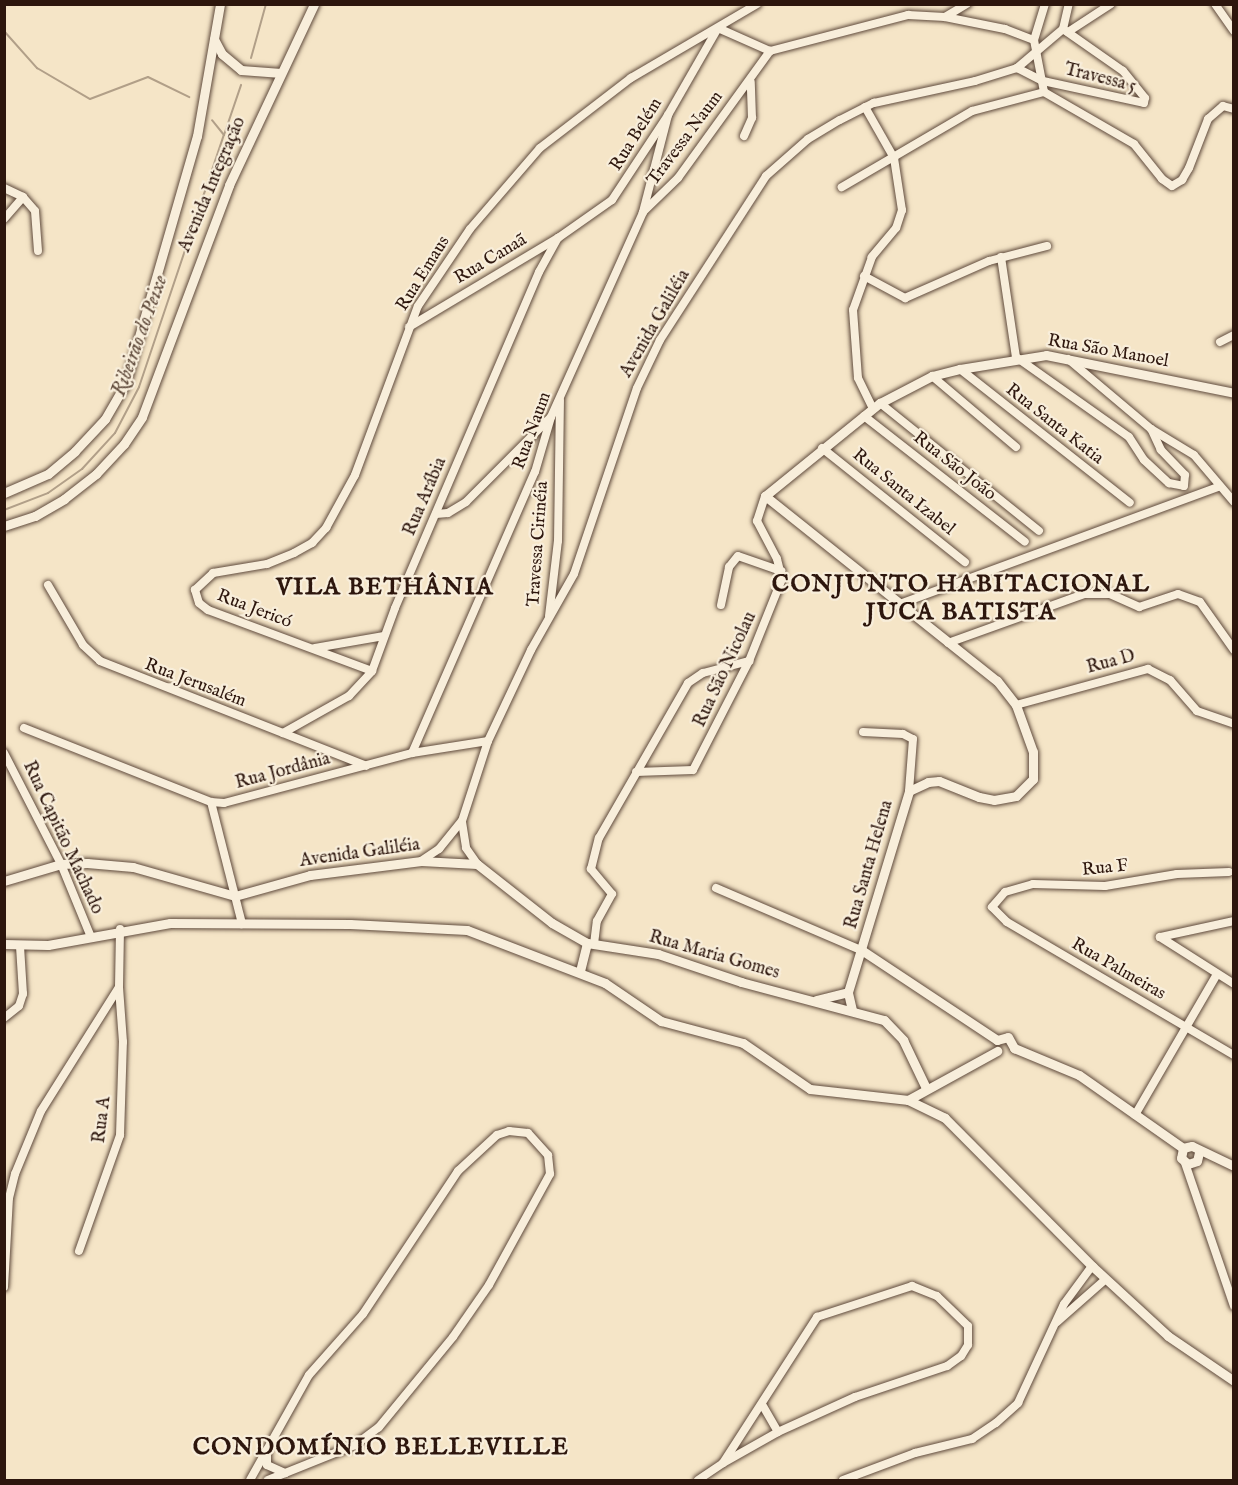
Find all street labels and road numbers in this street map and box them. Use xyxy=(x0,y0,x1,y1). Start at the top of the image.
street label: Travessa 5 xyxy=(1062,60,1138,98)
street label: Travessa Naum xyxy=(644,88,728,190)
street label: Rua Belém xyxy=(606,95,668,175)
street label: Avenida Integração xyxy=(175,114,251,256)
street label: Rua Canaã xyxy=(451,230,531,290)
street label: Rua Emaus xyxy=(392,232,456,316)
street label: Avenida Galiléia xyxy=(616,266,696,382)
street label: Rua São Manoel xyxy=(1046,331,1170,373)
street label: Rua Santa Katia xyxy=(1001,380,1107,470)
street label: Rua Naum xyxy=(509,389,557,473)
street label: Rua São João xyxy=(908,428,1000,506)
street label: Rua Santa Izabel xyxy=(847,445,959,541)
street label: Rua Arábia xyxy=(400,454,452,540)
street label: Travessa Cirinéia xyxy=(524,480,554,608)
street label: Rua Jericó xyxy=(213,586,295,634)
street label: Rua São Nicolau xyxy=(690,609,762,731)
street label: Rua D xyxy=(1084,646,1138,680)
street label: Rua Jerusalém xyxy=(141,655,249,713)
street label: Rua Jordânia xyxy=(233,749,333,795)
street label: Rua Capitão Machado xyxy=(17,758,107,918)
street label: Rua Santa Helena xyxy=(841,798,899,932)
street label: Avenida Galiléia xyxy=(299,835,421,873)
street label: Rua F xyxy=(1081,856,1129,882)
street label: Rua Maria Gomes xyxy=(646,927,782,985)
street label: Rua Palmeiras xyxy=(1067,934,1169,1006)
street label: Rua A xyxy=(89,1095,117,1145)

